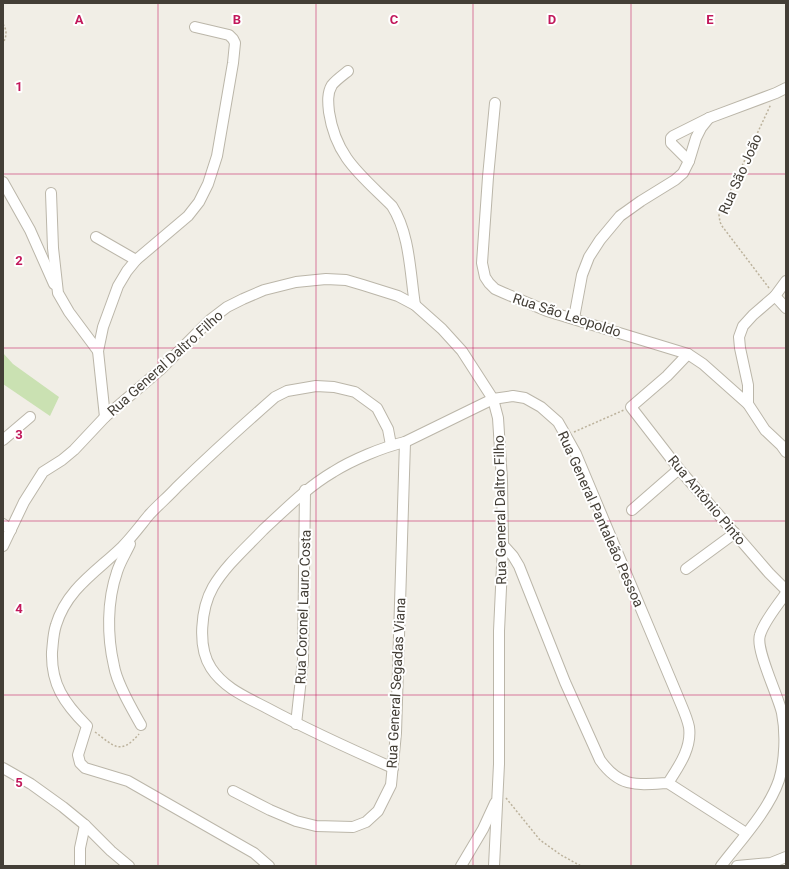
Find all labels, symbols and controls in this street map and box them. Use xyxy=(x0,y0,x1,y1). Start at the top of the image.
text: A xyxy=(75,12,84,27)
text: B xyxy=(233,12,241,27)
text: C xyxy=(390,12,399,27)
text: D xyxy=(548,12,556,27)
text: E xyxy=(706,12,714,27)
text: 1 xyxy=(15,79,23,94)
street label: Rua São João xyxy=(715,131,765,217)
text: 2 xyxy=(15,253,23,268)
street label: Rua São Leopoldo xyxy=(511,290,623,340)
street label: Rua General Daltro Filho xyxy=(104,307,226,419)
text: 3 xyxy=(15,427,23,442)
street label: Rua General Pantaleão Pessoa xyxy=(555,429,647,609)
street label: Rua General Daltro Filho xyxy=(491,435,509,585)
street label: Rua Antônio Pinto xyxy=(665,452,749,548)
street label: Rua Coronel Lauro Costa xyxy=(292,529,314,685)
street label: Rua General Segadas Viana xyxy=(384,597,408,769)
text: 4 xyxy=(15,601,23,616)
text: 5 xyxy=(15,775,23,790)

